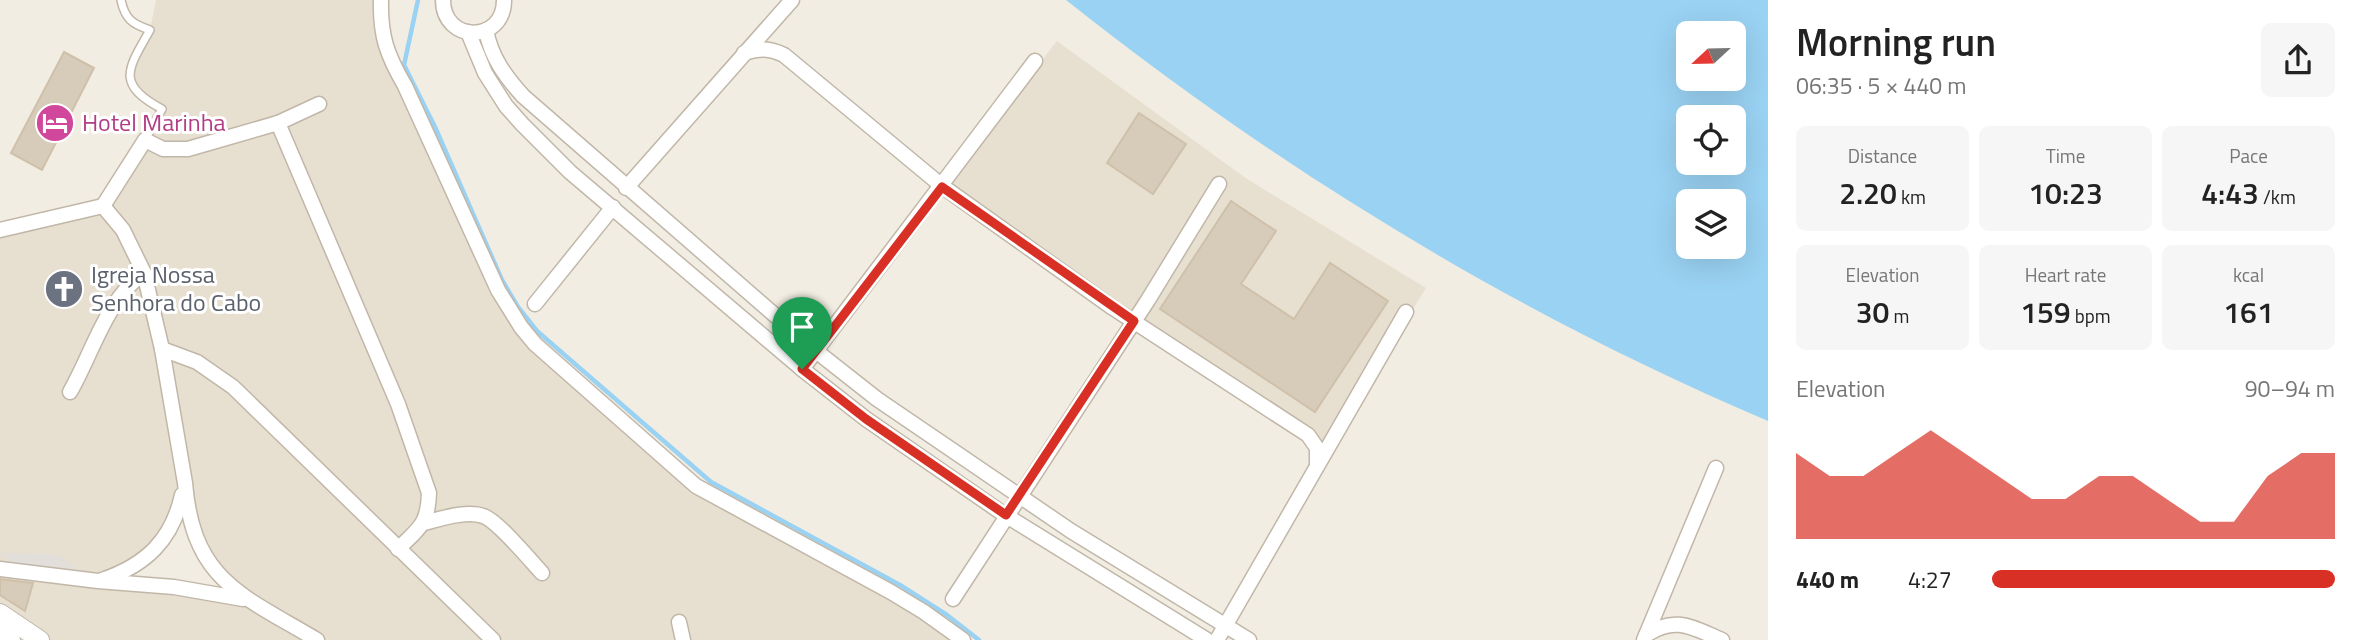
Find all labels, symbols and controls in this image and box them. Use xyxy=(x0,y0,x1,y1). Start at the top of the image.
text: Morning run xyxy=(1796,13,1996,71)
north arrow xyxy=(1676,21,1746,91)
map controls xyxy=(1676,21,1746,259)
button: share xyxy=(2261,23,2335,97)
text: 06:35 · 5 × 440 m xyxy=(1796,68,1966,103)
hotel icon: Hotel Marinha xyxy=(34,102,76,144)
place label: Hotel Marinha xyxy=(82,104,226,140)
button: locate xyxy=(1676,105,1746,175)
text: Distance xyxy=(1848,141,1917,170)
text: Time xyxy=(2046,141,2085,170)
text: Pace xyxy=(2229,141,2268,170)
text: 2.20 xyxy=(1839,170,1897,216)
text: 10:23 xyxy=(2028,170,2103,216)
text: 4:43 xyxy=(2201,170,2259,216)
text: km xyxy=(1897,182,1926,211)
text: /km xyxy=(2259,182,2296,211)
button: layers xyxy=(1676,189,1746,259)
place label: Igreja Nossa Senhora do Cabo xyxy=(91,256,261,320)
text: Elevation xyxy=(1846,260,1919,289)
text: Heart rate xyxy=(2025,260,2106,289)
text: kcal xyxy=(2233,260,2264,289)
church icon: Igreja Nossa Senhora do Cabo xyxy=(43,268,85,310)
text: 30 xyxy=(1856,289,1889,335)
text: 159 xyxy=(2020,289,2071,335)
text: 161 xyxy=(2223,289,2274,335)
pin xyxy=(772,297,832,369)
text: m xyxy=(1889,301,1909,330)
text: bpm xyxy=(2071,301,2111,330)
icon: arrive xyxy=(783,308,821,346)
text: Elevation xyxy=(1796,371,1885,406)
text: 90–94 m xyxy=(2245,371,2335,406)
text: 440 m xyxy=(1796,562,1859,597)
text: 4:27 xyxy=(1908,562,1952,597)

